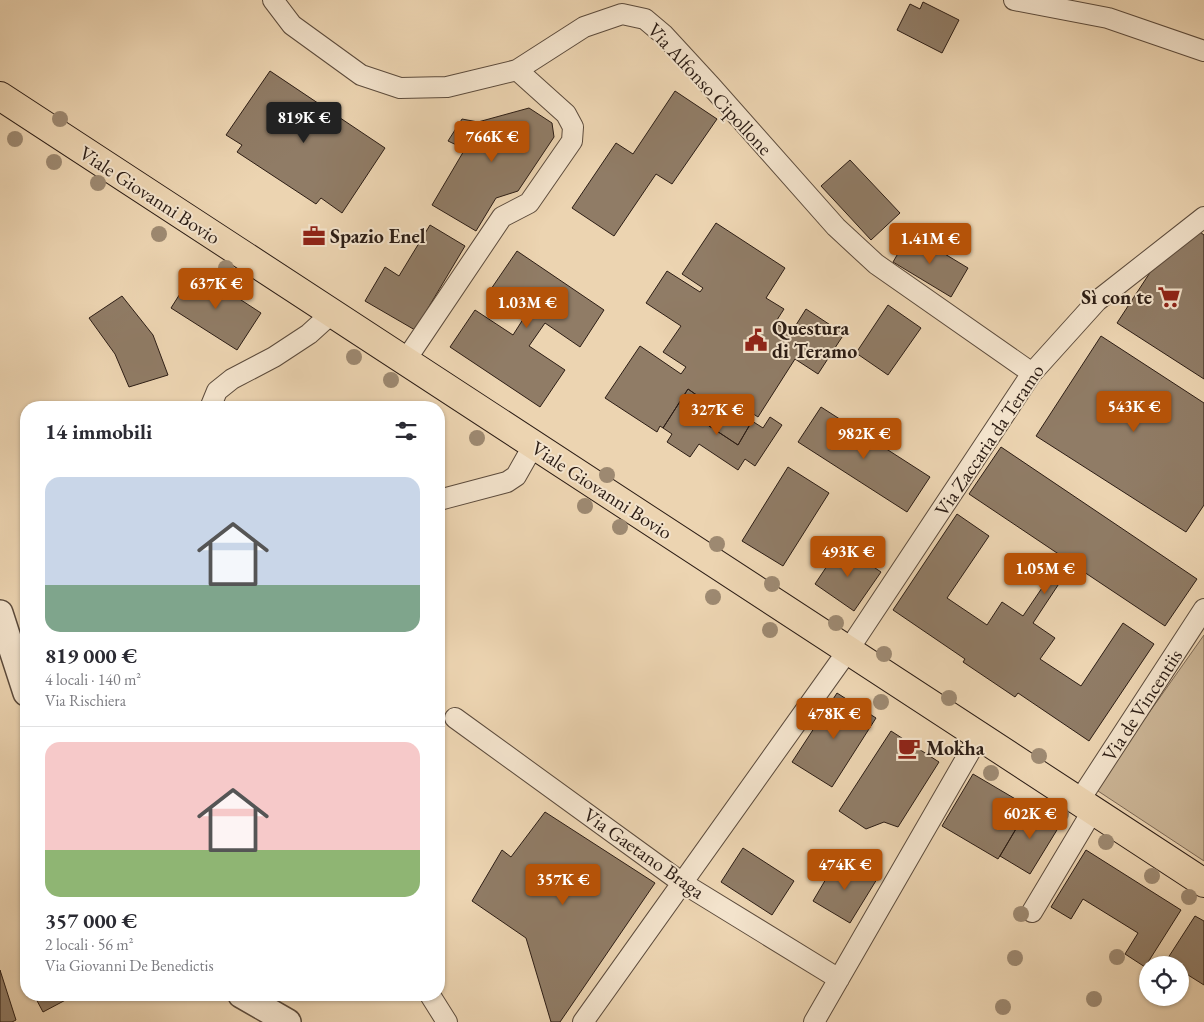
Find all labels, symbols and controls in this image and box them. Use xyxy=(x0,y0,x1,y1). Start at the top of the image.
street label: Via Alfonso Cipollone xyxy=(642,17,778,161)
pin: 819K € xyxy=(263,102,345,144)
text: 819K € xyxy=(277,107,331,128)
pin: 766K € xyxy=(451,120,533,163)
text: 766K € xyxy=(465,126,519,147)
street label: Viale Giovanni Bovio xyxy=(75,140,225,250)
pin: 1.41M € xyxy=(884,222,976,265)
office icon: Spazio Enel xyxy=(301,223,327,249)
place label: Spazio Enel xyxy=(330,223,426,249)
text: 1.41M € xyxy=(900,228,960,249)
pin: 637K € xyxy=(175,268,257,310)
text: 637K € xyxy=(189,273,243,294)
place label: Sì con te xyxy=(1081,284,1152,310)
supermarket icon: Sì con te xyxy=(1156,284,1182,310)
pin: 1.03M € xyxy=(481,286,573,329)
text: 1.03M € xyxy=(497,292,557,313)
place label: Questura di Teramo xyxy=(772,315,857,364)
public building icon: Questura di Teramo xyxy=(743,327,769,353)
street label: Via Zaccaria da Teramo xyxy=(928,359,1050,521)
pin: 543K € xyxy=(1093,390,1175,433)
pin: 327K € xyxy=(676,394,758,436)
text: 543K € xyxy=(1107,396,1161,417)
text: 327K € xyxy=(690,399,744,420)
icon: filters xyxy=(392,417,420,445)
text: 14 immobili xyxy=(45,418,152,445)
pin: 982K € xyxy=(823,418,905,460)
text: 982K € xyxy=(837,423,891,444)
street label: Viale Giovanni Bovio xyxy=(527,435,677,545)
icon: home xyxy=(188,509,278,599)
pin: 493K € xyxy=(807,536,889,578)
text: 493K € xyxy=(821,541,875,562)
pin: 1.05M € xyxy=(999,552,1091,595)
text: 1.05M € xyxy=(1015,558,1075,579)
text: 819 000 € xyxy=(45,642,137,669)
street label: Via de Vincentiis xyxy=(1096,644,1188,766)
text: 4 locali · 140 m² xyxy=(45,669,141,690)
text: Via Rischiera xyxy=(45,690,126,711)
pin: 478K € xyxy=(793,698,875,740)
text: 478K € xyxy=(807,703,861,724)
cafe icon: Mokha xyxy=(896,735,922,761)
place label: Mokha xyxy=(926,735,985,761)
icon: home xyxy=(188,775,278,865)
pin: 602K € xyxy=(989,798,1071,840)
street label: Via Gaetano Braga xyxy=(578,802,710,904)
text: 602K € xyxy=(1003,803,1057,824)
pin: 474K € xyxy=(804,848,886,891)
text: 474K € xyxy=(818,854,872,875)
pin: 357K € xyxy=(522,864,604,906)
text: 357K € xyxy=(536,869,590,890)
text: 357 000 € xyxy=(45,907,137,934)
text: 2 locali · 56 m² xyxy=(45,934,133,955)
text: Via Giovanni De Benedictis xyxy=(45,955,214,976)
map controls xyxy=(1139,956,1189,1006)
button: locate xyxy=(1139,956,1189,1006)

